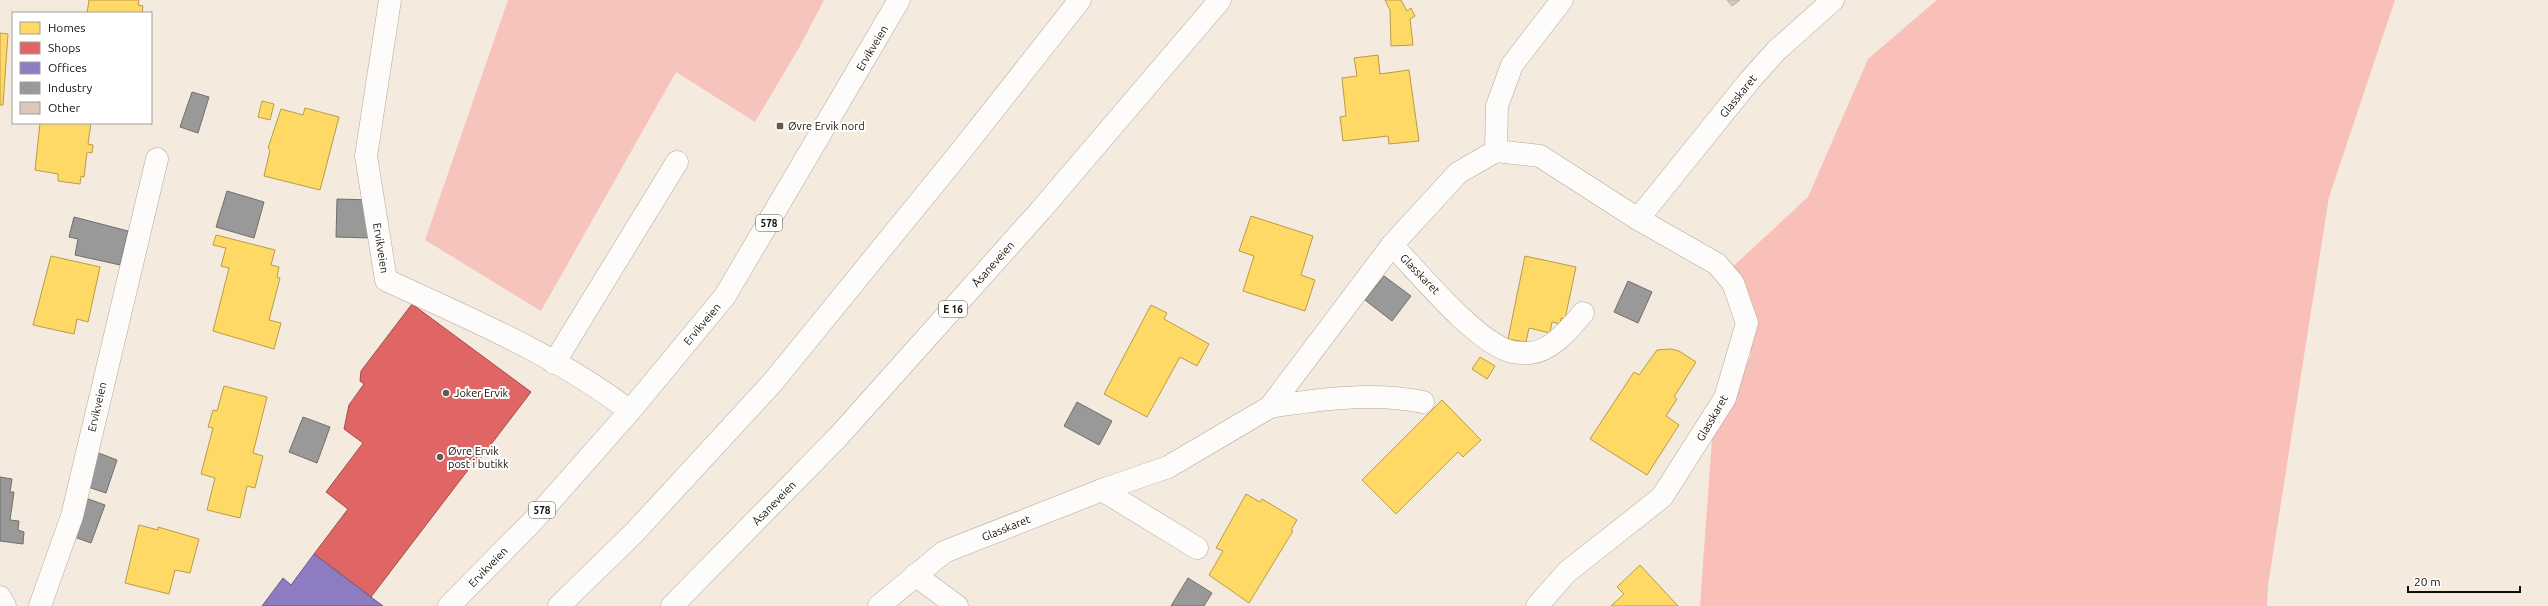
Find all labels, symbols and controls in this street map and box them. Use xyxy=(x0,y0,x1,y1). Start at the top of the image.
legend xyxy=(12,12,152,124)
text: Homes xyxy=(48,21,86,34)
street label: Ervikveien xyxy=(854,23,890,73)
text: Shops xyxy=(48,41,80,54)
text: Offices xyxy=(48,61,87,74)
street label: Glasskaret xyxy=(1717,72,1759,120)
text: Industry xyxy=(48,81,93,94)
text: Other xyxy=(48,101,81,114)
place label: Øvre Ervik nord xyxy=(788,120,865,132)
marker: Øvre Ervik nord xyxy=(775,121,785,131)
road number: 578 xyxy=(756,215,782,231)
street label: Ervikveien xyxy=(371,222,391,274)
street label: Åsaneveien xyxy=(970,239,1016,289)
street label: Glasskaret xyxy=(1398,251,1443,297)
street label: Ervikveien xyxy=(681,301,723,347)
road number: E 16 xyxy=(939,301,967,317)
street label: Ervikveien xyxy=(85,381,109,433)
place label: Joker Ervik xyxy=(454,387,509,399)
marker: Joker Ervik xyxy=(441,388,451,398)
street label: Glasskaret xyxy=(1694,392,1730,443)
place label: Øvre Ervik post i butikk xyxy=(448,445,509,470)
marker: Øvre Ervik post i butikk xyxy=(435,452,445,462)
street label: Åsaneveien xyxy=(750,478,798,528)
road number: 578 xyxy=(529,502,555,518)
street label: Glasskaret xyxy=(980,513,1033,543)
street label: Ervikveien xyxy=(466,545,510,589)
scale bar xyxy=(2408,568,2520,594)
text: 20 m xyxy=(2414,575,2441,588)

